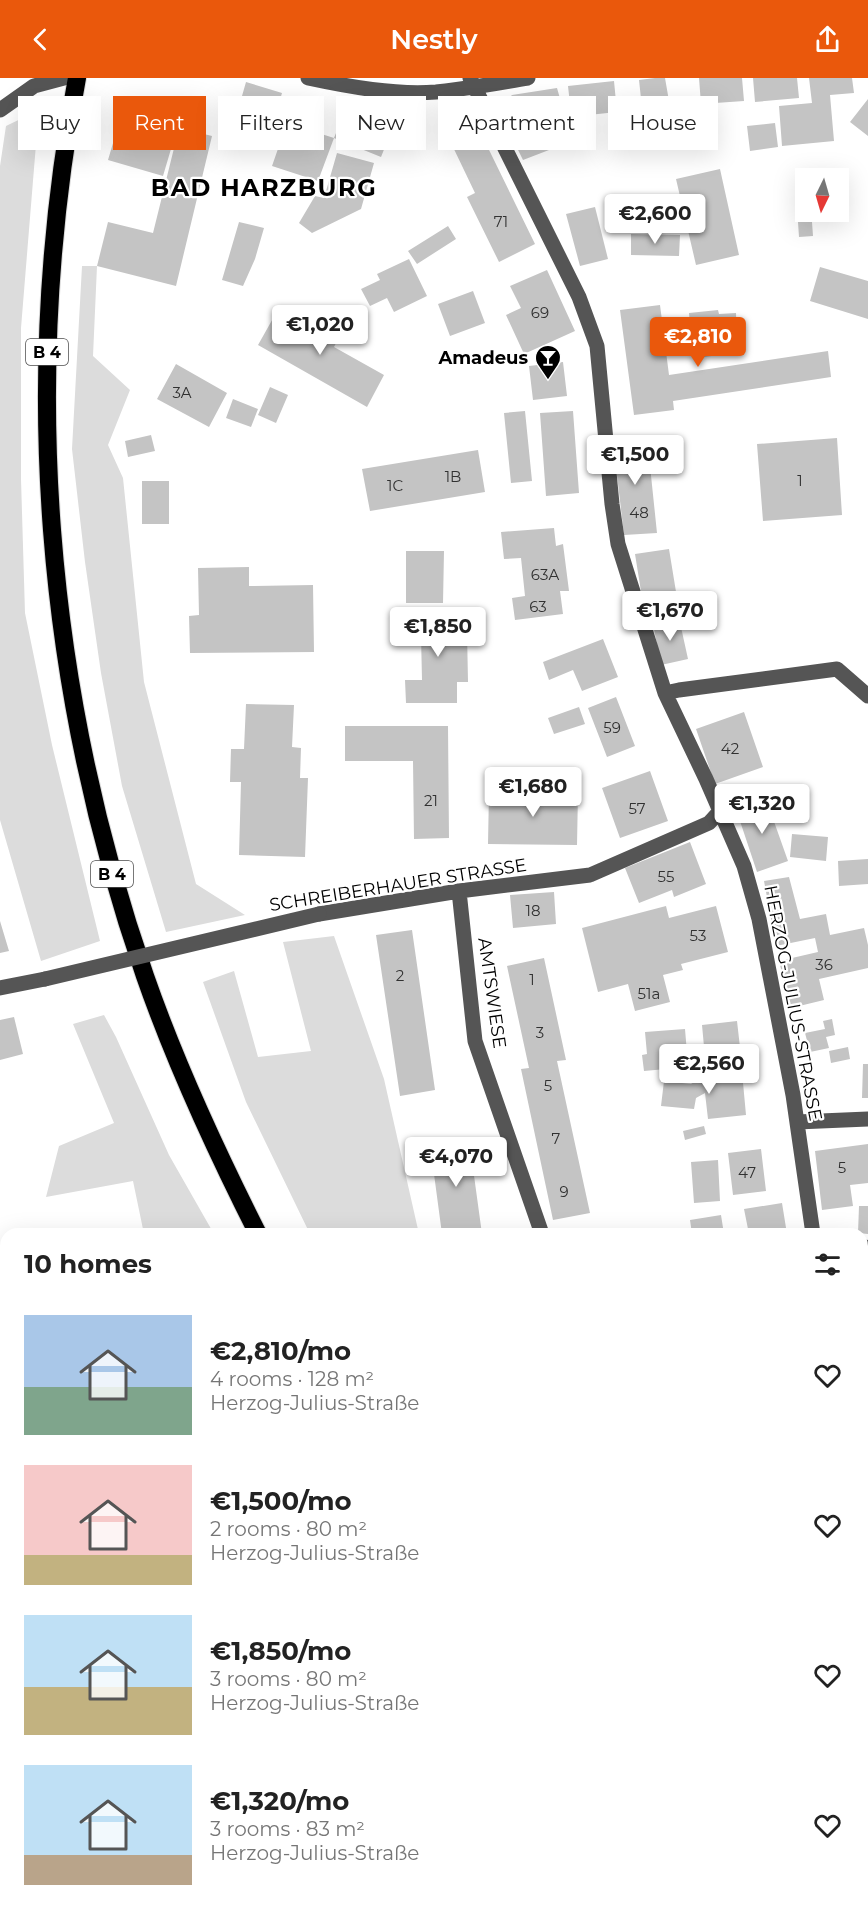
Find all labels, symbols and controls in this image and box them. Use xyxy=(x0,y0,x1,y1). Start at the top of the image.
icon: back xyxy=(24,23,57,56)
text: Nestly xyxy=(390,23,478,56)
icon: share xyxy=(811,23,844,56)
chip: Buy xyxy=(18,96,101,150)
chip: Rent xyxy=(113,96,206,150)
chip: Filters xyxy=(218,96,324,150)
chip: New xyxy=(336,96,426,150)
chip: Apartment xyxy=(438,96,596,150)
chip: House xyxy=(608,96,718,150)
north arrow xyxy=(795,168,849,222)
map controls xyxy=(795,168,849,222)
district label: BAD HARZBURG xyxy=(151,173,377,202)
pin: €2,600 xyxy=(606,194,704,245)
text: €2,600 xyxy=(618,201,692,225)
house number: 71 xyxy=(494,212,508,231)
house number: 69 xyxy=(531,303,549,322)
pin: €1,020 xyxy=(271,305,369,356)
text: €1,020 xyxy=(286,312,354,336)
pin: €2,810 xyxy=(649,317,747,368)
text: €2,810 xyxy=(664,324,732,348)
road number: B 4 xyxy=(26,339,68,365)
bar icon: Amadeus xyxy=(533,343,563,381)
place label: Amadeus xyxy=(437,347,528,369)
house number: 3A xyxy=(172,383,192,402)
pin: €1,500 xyxy=(586,435,684,486)
text: €1,500 xyxy=(601,442,669,466)
house number: 1B xyxy=(445,467,461,486)
house number: 1 xyxy=(797,471,803,490)
house number: 1C xyxy=(387,476,403,495)
house number: 48 xyxy=(629,503,649,522)
house number: 63A xyxy=(531,565,559,584)
pin: €1,670 xyxy=(621,591,719,642)
house number: 63 xyxy=(529,597,547,616)
text: €1,670 xyxy=(636,598,704,622)
pin: €1,850 xyxy=(389,607,487,658)
text: €1,850 xyxy=(404,614,472,638)
house number: 59 xyxy=(603,718,621,737)
house number: 42 xyxy=(721,739,739,758)
pin: €1,680 xyxy=(484,767,582,818)
text: €1,680 xyxy=(499,774,567,798)
pin: €1,320 xyxy=(713,784,811,835)
house number: 21 xyxy=(424,791,438,810)
text: €1,320 xyxy=(729,791,795,815)
house number: 57 xyxy=(628,799,646,818)
street label: SCHREIBERHAUER STRASSE xyxy=(268,854,528,916)
road number: B 4 xyxy=(91,861,133,887)
house number: 55 xyxy=(658,867,674,886)
street label: HERZOG-JULIUS-STRASSE xyxy=(759,883,827,1123)
house number: 18 xyxy=(526,901,541,920)
house number: 53 xyxy=(690,926,706,945)
street label: AMTSWIESE xyxy=(473,936,511,1050)
house number: 36 xyxy=(815,955,833,974)
house number: 2 xyxy=(396,966,404,985)
house number: 1 xyxy=(529,970,535,989)
house number: 51a xyxy=(638,984,660,1003)
house number: 3 xyxy=(536,1023,544,1042)
pin: €2,560 xyxy=(660,1044,758,1095)
text: €2,560 xyxy=(673,1051,745,1075)
house number: 5 xyxy=(544,1076,552,1095)
house number: 7 xyxy=(552,1129,561,1148)
pin: €4,070 xyxy=(407,1137,505,1188)
text: €4,070 xyxy=(419,1144,493,1168)
house number: 5 xyxy=(838,1158,846,1177)
house number: 47 xyxy=(738,1163,756,1182)
house number: 9 xyxy=(559,1182,569,1201)
text: 10 homes xyxy=(24,1248,152,1280)
icon: filters xyxy=(811,1248,844,1281)
text: €2,810/mo xyxy=(210,1335,351,1367)
icon: home xyxy=(72,1339,144,1411)
icon: heart xyxy=(811,1359,844,1392)
text: 4 rooms · 128 m² xyxy=(210,1367,374,1391)
text: Herzog-Julius-Straße xyxy=(210,1391,419,1415)
text: €1,500/mo xyxy=(210,1485,352,1517)
icon: home xyxy=(72,1489,144,1561)
icon: heart xyxy=(811,1509,844,1542)
text: 2 rooms · 80 m² xyxy=(210,1517,367,1541)
text: Herzog-Julius-Straße xyxy=(210,1541,419,1565)
text: €1,850/mo xyxy=(210,1635,351,1667)
icon: home xyxy=(72,1639,144,1711)
icon: heart xyxy=(811,1659,844,1692)
text: 3 rooms · 80 m² xyxy=(210,1667,367,1691)
text: Herzog-Julius-Straße xyxy=(210,1691,419,1715)
text: €1,320/mo xyxy=(210,1785,349,1817)
icon: home xyxy=(72,1789,144,1861)
icon: heart xyxy=(811,1809,844,1842)
text: 3 rooms · 83 m² xyxy=(210,1817,365,1841)
text: Herzog-Julius-Straße xyxy=(210,1841,419,1865)

